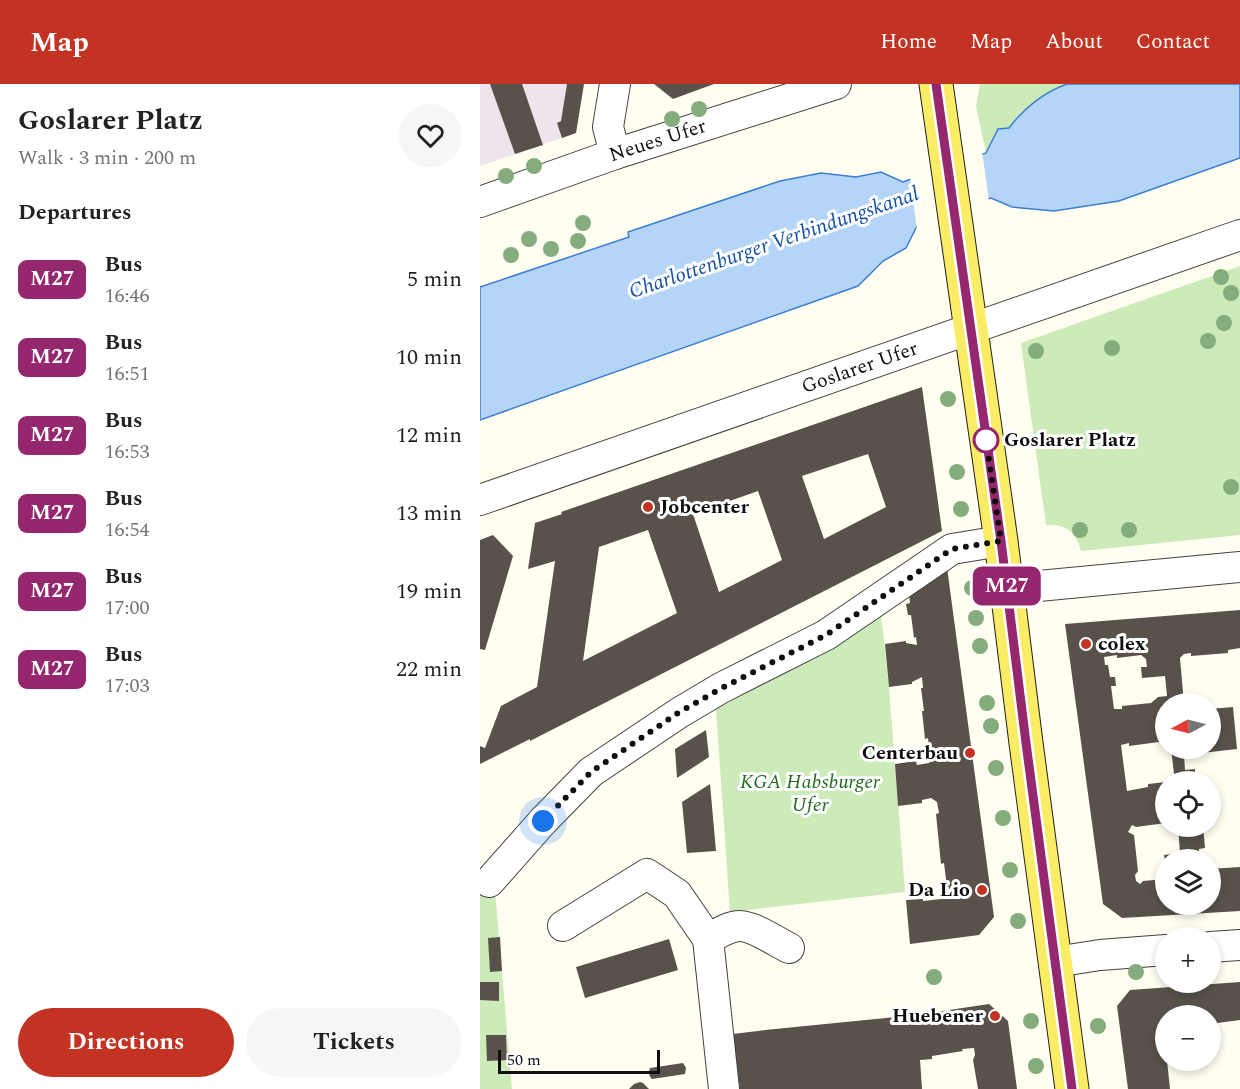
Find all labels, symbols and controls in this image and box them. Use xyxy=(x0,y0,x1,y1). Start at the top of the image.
text: Map xyxy=(30,21,89,64)
text: Home xyxy=(880,26,937,58)
text: Map xyxy=(970,26,1012,58)
text: About xyxy=(1045,26,1103,58)
text: Contact xyxy=(1136,26,1210,58)
text: Goslarer Platz xyxy=(18,99,203,142)
button: heart xyxy=(399,104,462,167)
street label: Neues Ufer xyxy=(605,111,710,170)
text: Walk · 3 min · 200 m xyxy=(18,143,196,173)
water label: Charlottenburger Verbindungskanal xyxy=(625,178,924,308)
text: Departures xyxy=(18,196,132,229)
text: Bus xyxy=(104,248,143,281)
text: M27 xyxy=(30,263,74,295)
text: 5 min xyxy=(407,263,462,296)
text: 16:46 xyxy=(104,281,149,311)
text: Bus xyxy=(104,326,143,359)
street label: Goslarer Ufer xyxy=(797,333,922,402)
text: M27 xyxy=(30,341,74,373)
text: 10 min xyxy=(396,341,462,374)
text: 16:51 xyxy=(104,359,149,389)
text: Bus xyxy=(104,404,143,437)
text: M27 xyxy=(30,419,74,451)
text: 12 min xyxy=(396,419,462,452)
place label: Goslarer Platz xyxy=(1004,425,1136,455)
marker: Goslarer Platz xyxy=(973,427,999,453)
text: 16:53 xyxy=(104,437,149,467)
text: Bus xyxy=(104,482,143,515)
place label: Jobcenter xyxy=(660,492,750,522)
text: M27 xyxy=(30,497,74,529)
text: 13 min xyxy=(396,497,462,530)
marker: Jobcenter xyxy=(641,500,655,514)
text: 16:54 xyxy=(104,515,149,545)
text: Bus xyxy=(104,560,143,593)
line badge: M27 xyxy=(972,566,1042,606)
text: M27 xyxy=(985,570,1029,602)
text: M27 xyxy=(30,575,74,607)
text: 19 min xyxy=(396,575,462,608)
text: 17:00 xyxy=(104,593,149,623)
place label: colex xyxy=(1098,629,1146,659)
marker: colex xyxy=(1079,637,1093,651)
text: Bus xyxy=(104,638,143,671)
text: M27 xyxy=(30,653,74,685)
text: 22 min xyxy=(396,653,462,686)
text: 17:03 xyxy=(104,671,149,701)
north arrow xyxy=(1155,693,1221,759)
map controls xyxy=(1155,693,1221,1071)
place label: Centerbau xyxy=(862,738,958,768)
marker: Centerbau xyxy=(963,746,977,760)
park label: KGA Habsburger Ufer xyxy=(740,767,881,820)
button: locate xyxy=(1155,771,1221,837)
your location xyxy=(528,806,558,836)
button: layers xyxy=(1155,849,1221,915)
place label: Da Lio xyxy=(908,875,970,905)
marker: Da Lio xyxy=(975,883,989,897)
button: + xyxy=(1155,927,1221,993)
place label: Huebener xyxy=(892,1001,983,1031)
button: − xyxy=(1155,1005,1221,1071)
button: Directions xyxy=(18,1008,234,1077)
button: Tickets xyxy=(246,1008,462,1077)
marker: Huebener xyxy=(988,1009,1002,1023)
scale bar xyxy=(498,1047,660,1074)
text: 50 m xyxy=(507,1048,541,1072)

